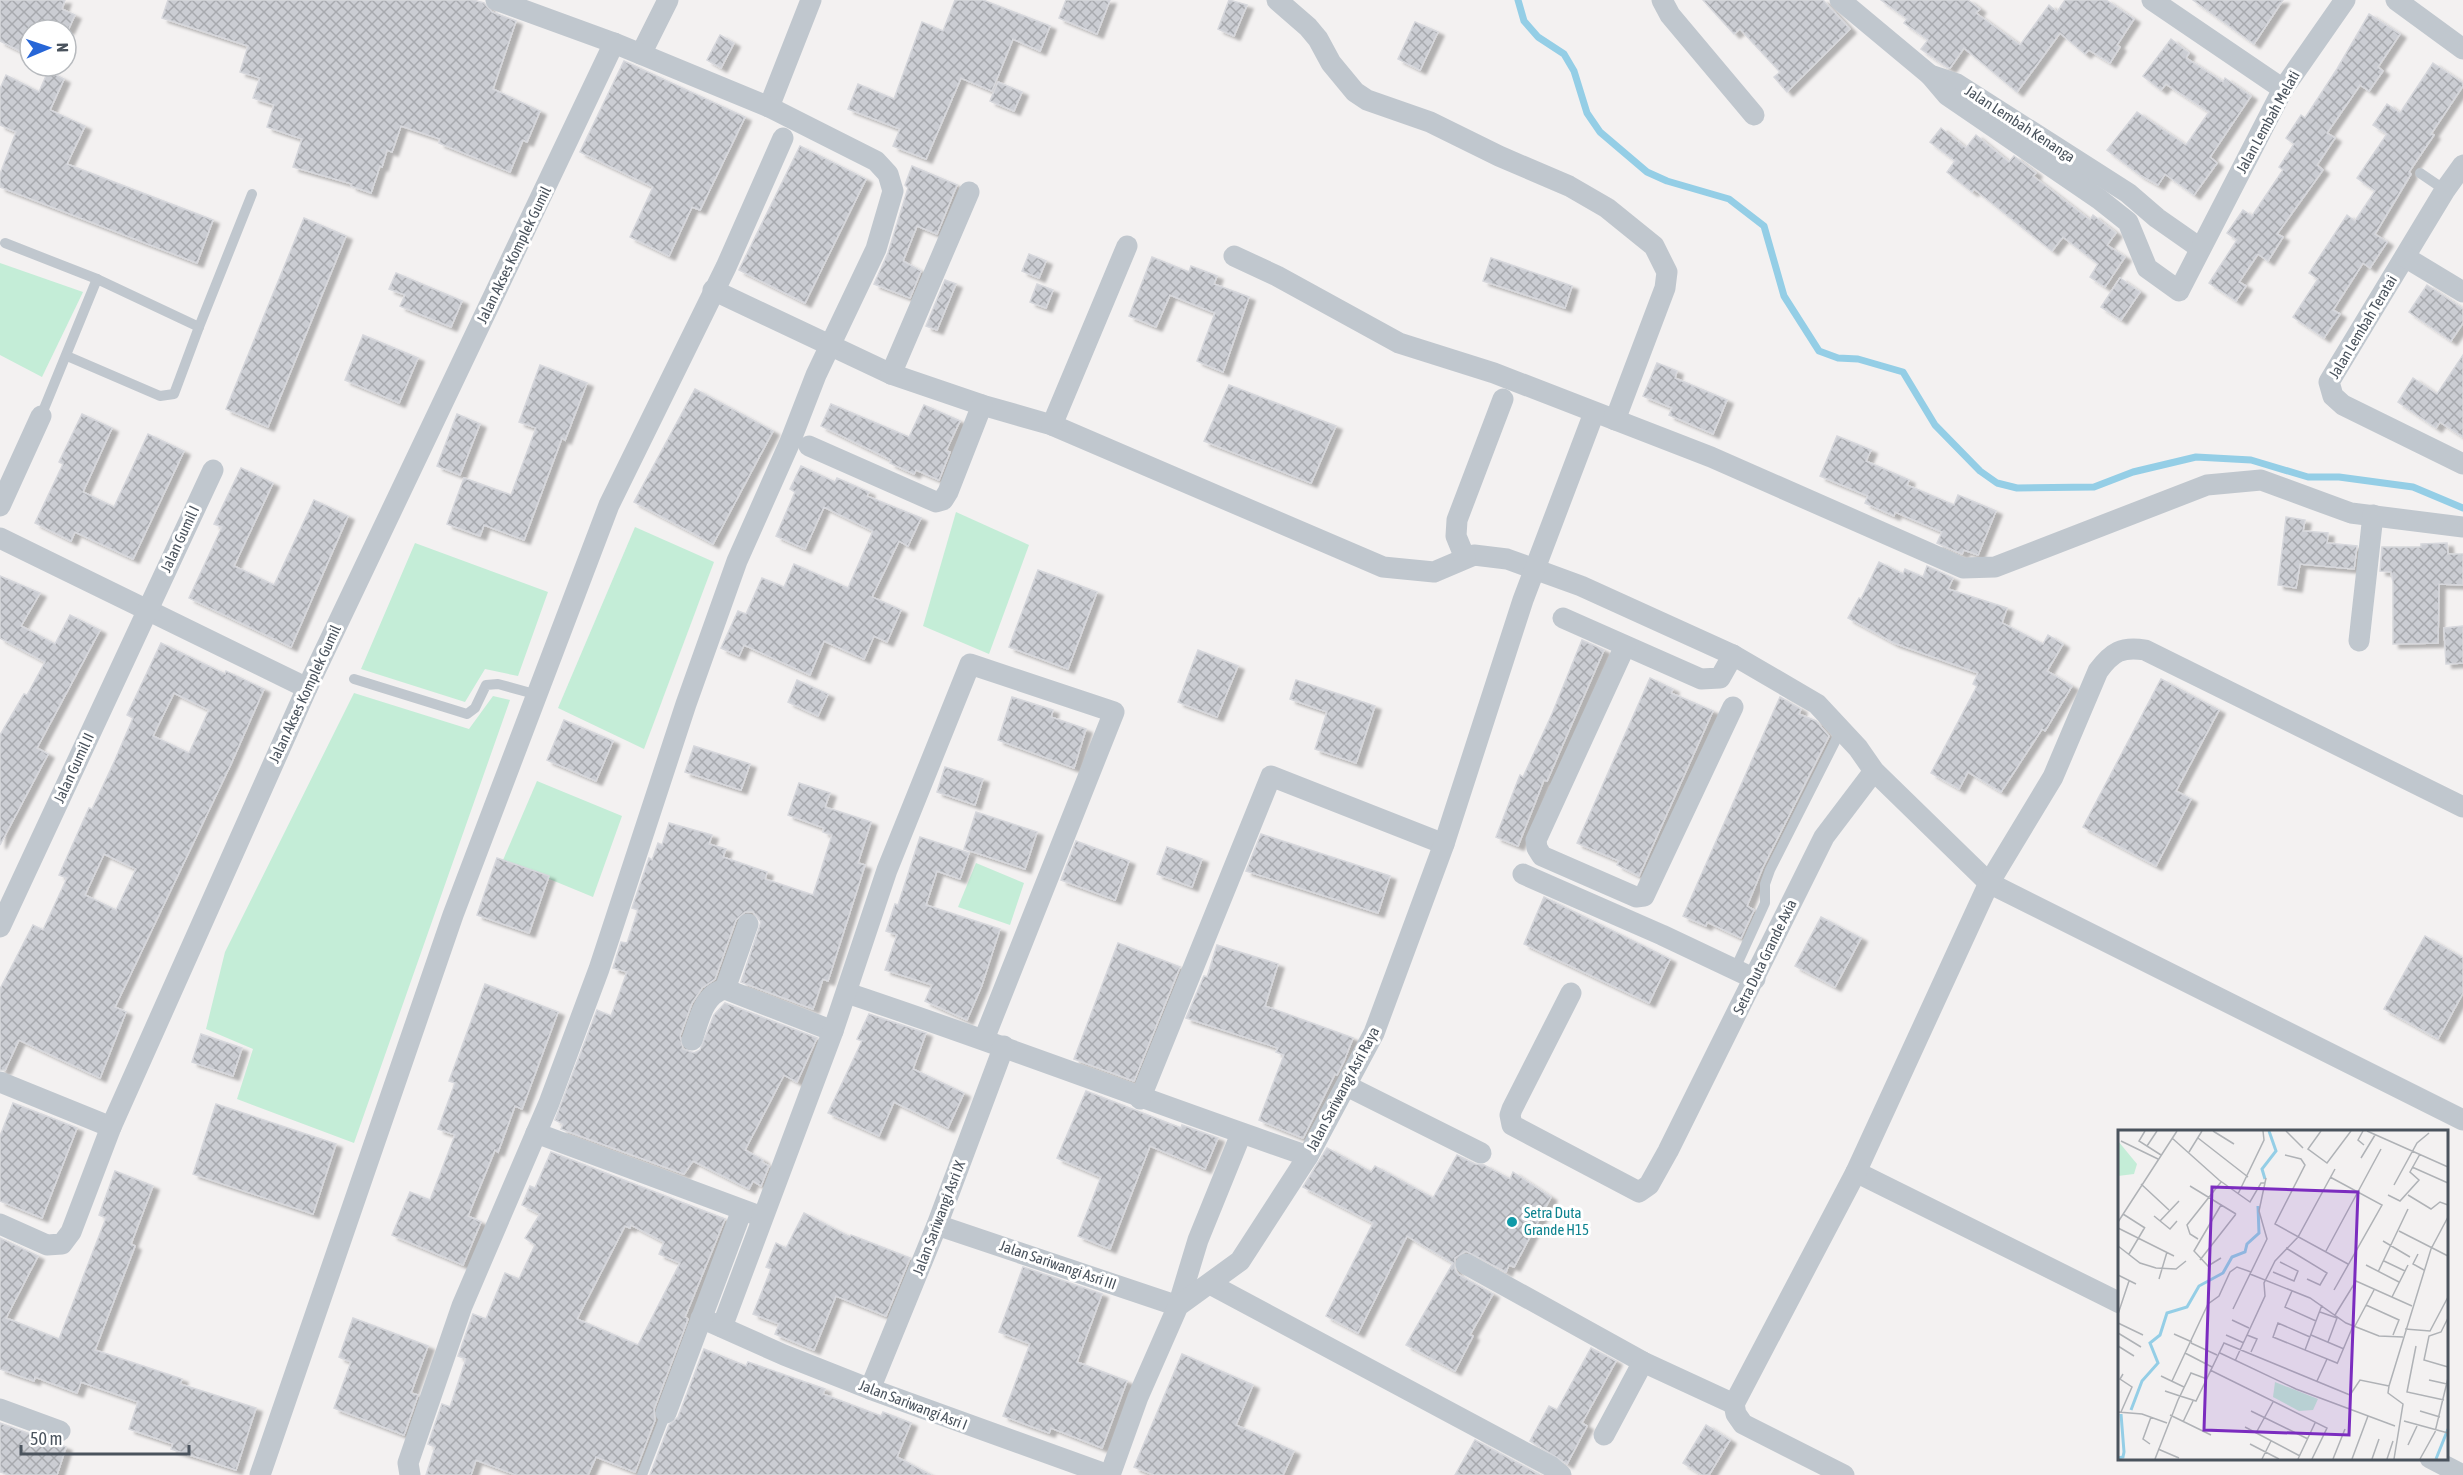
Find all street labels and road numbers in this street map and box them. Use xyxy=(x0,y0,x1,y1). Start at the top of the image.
street label: Jalan Lembah Melati xyxy=(2232,68,2303,176)
street label: Jalan Lembah Kenanga xyxy=(1962,82,2078,165)
street label: Jalan Akses Komplek Gumil xyxy=(473,184,554,326)
street label: Jalan Lembah Teratai xyxy=(2325,272,2400,381)
street label: Jalan Gumil I xyxy=(157,503,202,575)
street label: Jalan Akses Komplek Gumil xyxy=(265,622,344,765)
street label: Jalan Gumil II xyxy=(50,730,97,805)
street label: Setra Duta Grande Axia xyxy=(1729,897,1800,1017)
street label: Jalan Sariwangi Asri Raya xyxy=(1303,1024,1383,1154)
street label: Jalan Sariwangi Asri IX xyxy=(909,1158,968,1278)
street label: Jalan Sariwangi Asri III xyxy=(998,1237,1119,1292)
street label: Jalan Sariwangi Asri I xyxy=(857,1376,970,1433)

